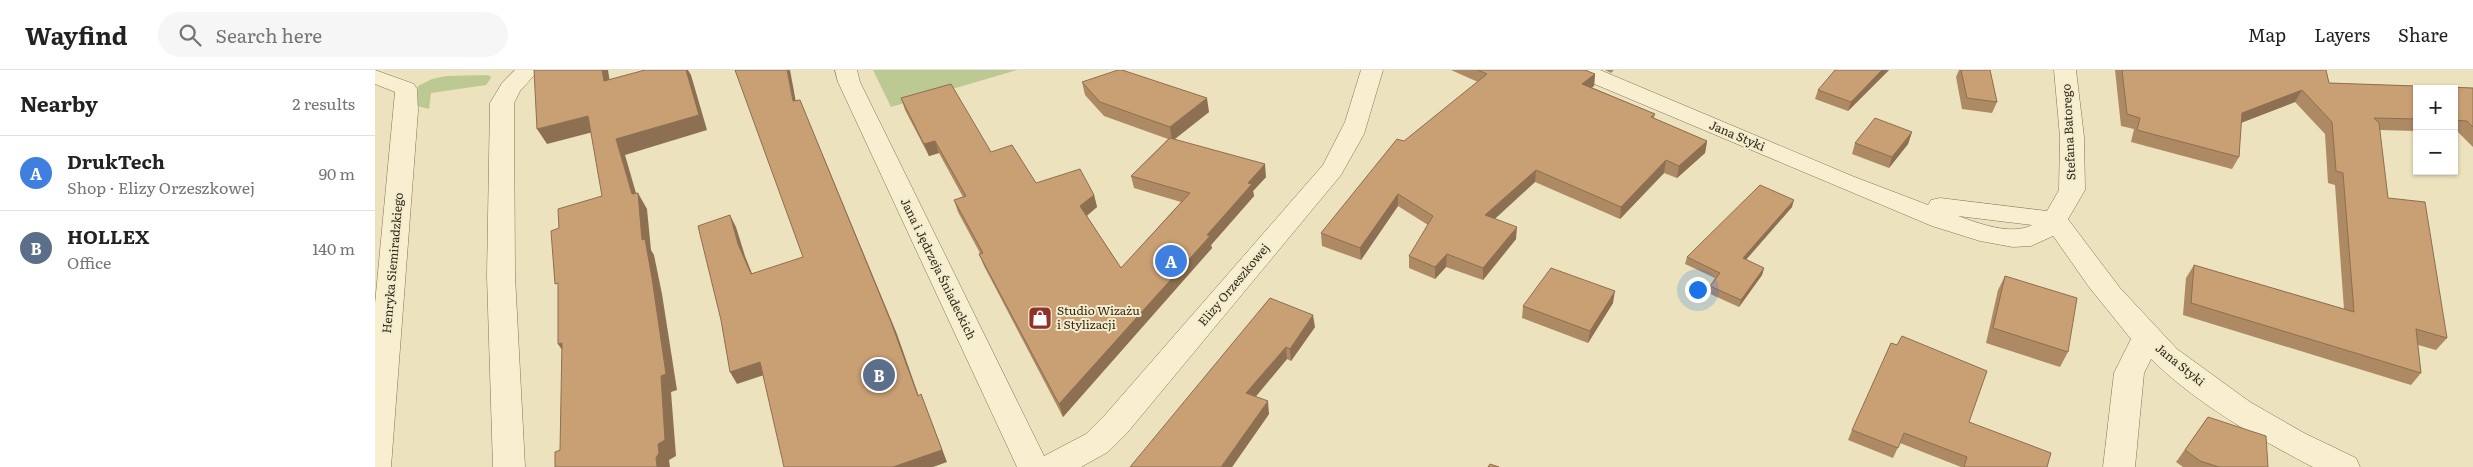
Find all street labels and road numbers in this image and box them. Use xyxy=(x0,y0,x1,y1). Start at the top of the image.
street label: Stefana Batorego xyxy=(2056,83,2080,181)
street label: Jana Styki xyxy=(1707,115,1768,155)
street label: Henryka Siemiradzkiego xyxy=(377,192,407,334)
street label: Jana i Jędrzeja Śniadeckich xyxy=(897,195,981,342)
street label: Elizy Orzeszkowej xyxy=(1193,239,1273,330)
street label: Jana Styki xyxy=(2152,339,2209,390)

